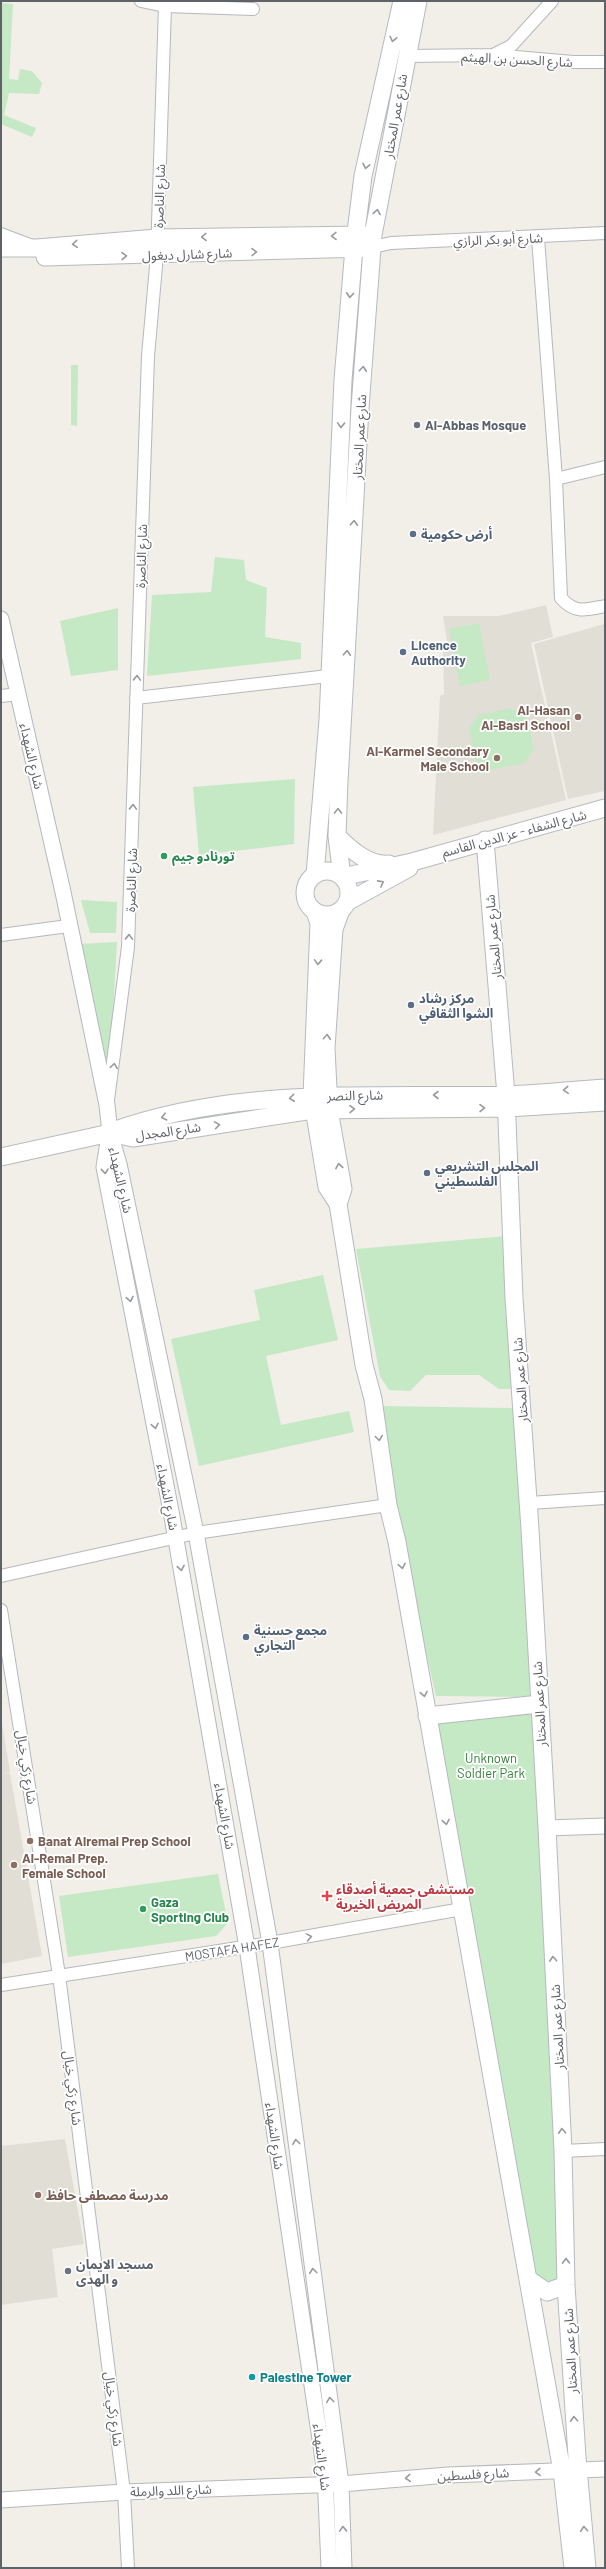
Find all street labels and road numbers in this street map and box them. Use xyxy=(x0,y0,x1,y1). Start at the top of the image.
street label: شارع الحسن بن الهيثم xyxy=(461,48,573,73)
street label: شارع عمر المختار xyxy=(380,73,413,161)
street label: شارع الناصرة xyxy=(150,164,171,229)
street label: شارع أبو بكر الرازي xyxy=(453,229,543,252)
street label: شارع شارل ديغول xyxy=(142,244,233,267)
street label: شارع عمر المختار xyxy=(349,394,372,481)
street label: شارع الناصرة xyxy=(132,524,153,589)
street label: شارع الشهداء xyxy=(14,721,47,791)
street label: شارع الشفاء - عز الدين القاسم xyxy=(440,806,589,863)
street label: شارع الناصرة xyxy=(122,848,143,913)
street label: شارع عمر المختار xyxy=(481,893,508,981)
street label: شارع النصر xyxy=(326,1087,383,1107)
street label: شارع المجدل xyxy=(134,1118,202,1146)
street label: شارع الشهداء xyxy=(103,1145,136,1215)
street label: شارع عمر المختار xyxy=(509,1337,534,1424)
street label: شارع الشهداء xyxy=(151,1462,182,1532)
street label: شارع عمر المختار xyxy=(529,1661,552,1748)
street label: شارع زكي خيال xyxy=(10,1729,41,1806)
street label: شارع الشهداء xyxy=(208,1781,239,1851)
street label: MOSTAFA HAFEZ xyxy=(184,1934,280,1964)
street label: شارع عمر المختار xyxy=(547,1984,570,2071)
street label: شارع زكي خيال xyxy=(57,2050,86,2127)
street label: شارع الشهداء xyxy=(259,2102,288,2171)
street label: شارع عمر المختار xyxy=(560,2308,583,2395)
street label: شارع زكي خيال xyxy=(98,2371,127,2448)
street label: شارع الشهداء xyxy=(307,2423,334,2492)
street label: شارع فلسطين xyxy=(436,2464,510,2487)
street label: شارع اللد والرملة xyxy=(130,2481,212,2502)

